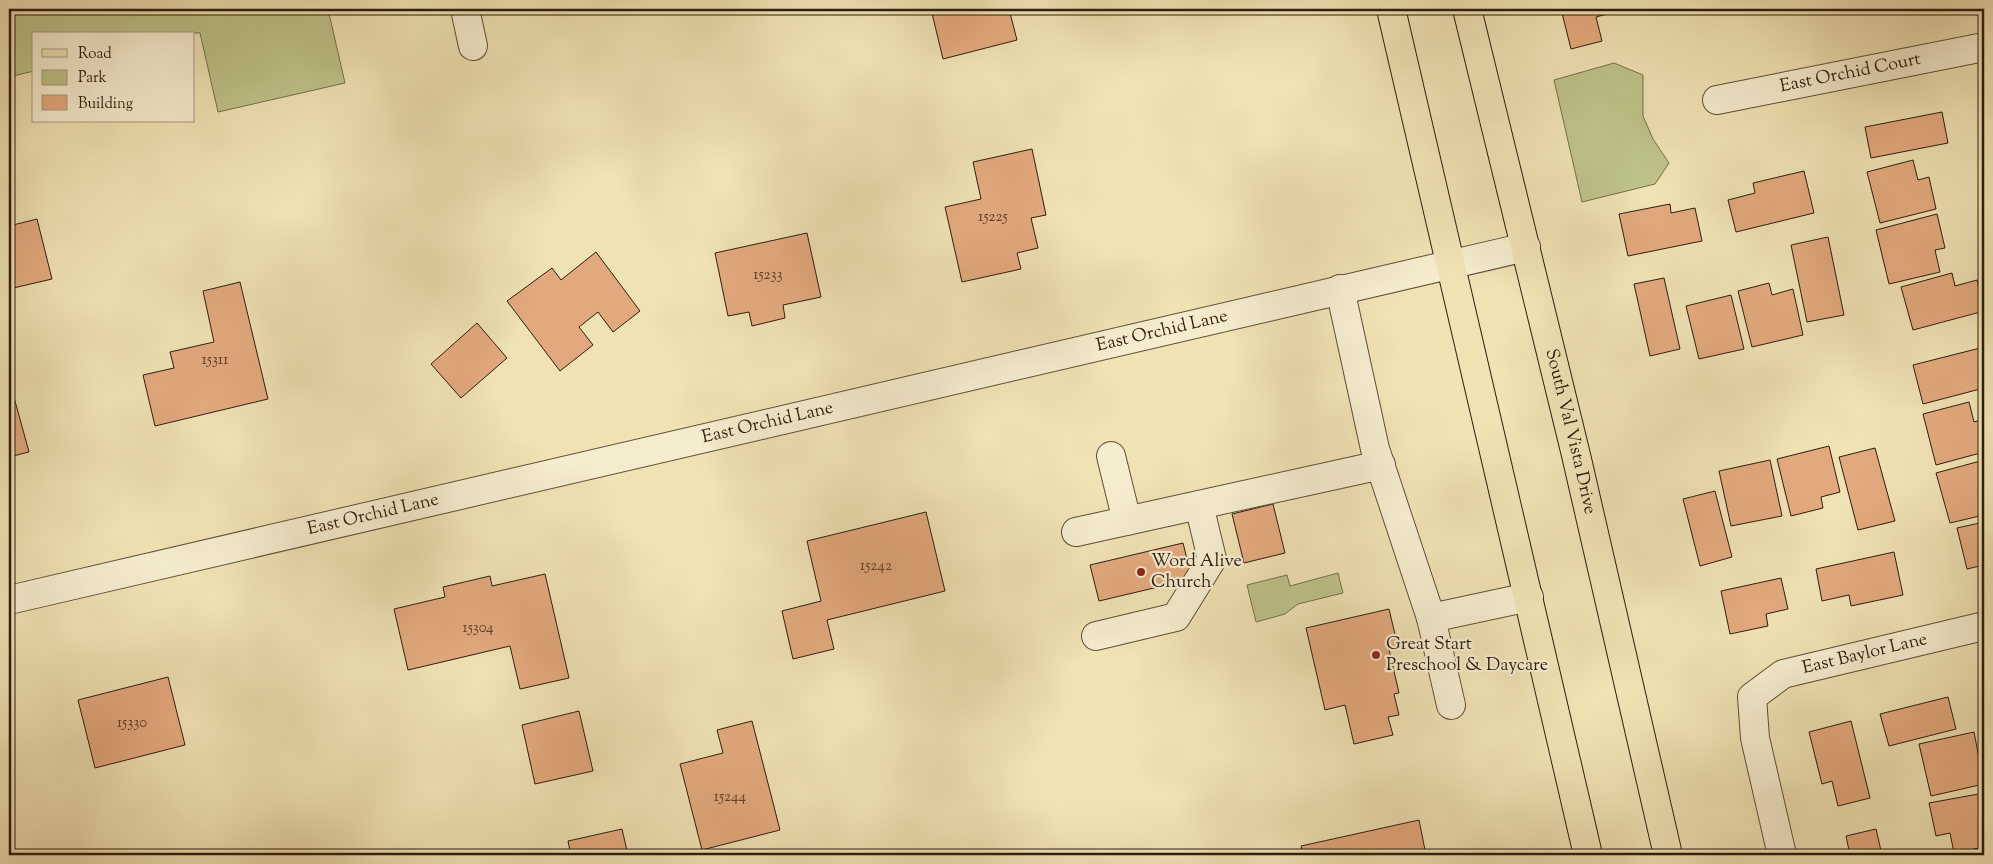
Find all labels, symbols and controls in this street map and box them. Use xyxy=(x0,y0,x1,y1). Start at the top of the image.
legend xyxy=(32,32,195,122)
text: Road xyxy=(78,44,112,65)
street label: East Orchid Court xyxy=(1778,47,1923,100)
text: Park xyxy=(78,68,107,89)
text: Building xyxy=(78,94,133,115)
house number: 15225 xyxy=(978,207,1008,228)
house number: 15233 xyxy=(753,265,783,286)
street label: East Orchid Lane xyxy=(1094,304,1230,360)
street label: South Val Vista Drive xyxy=(1538,346,1602,517)
house number: 15311 xyxy=(202,350,228,371)
street label: East Orchid Lane xyxy=(699,396,836,451)
street label: East Orchid Lane xyxy=(305,487,442,543)
place label: Word Alive Church xyxy=(1151,549,1242,596)
house number: 15242 xyxy=(860,556,892,577)
marker: Word Alive Church xyxy=(1135,566,1147,578)
house number: 15304 xyxy=(463,618,494,639)
street label: East Baylor Lane xyxy=(1800,627,1930,682)
place label: Great Start Preschool & Daycare xyxy=(1386,632,1548,679)
marker: Great Start Preschool & Daycare xyxy=(1370,649,1382,661)
house number: 15330 xyxy=(117,713,147,734)
house number: 15244 xyxy=(714,787,747,808)

